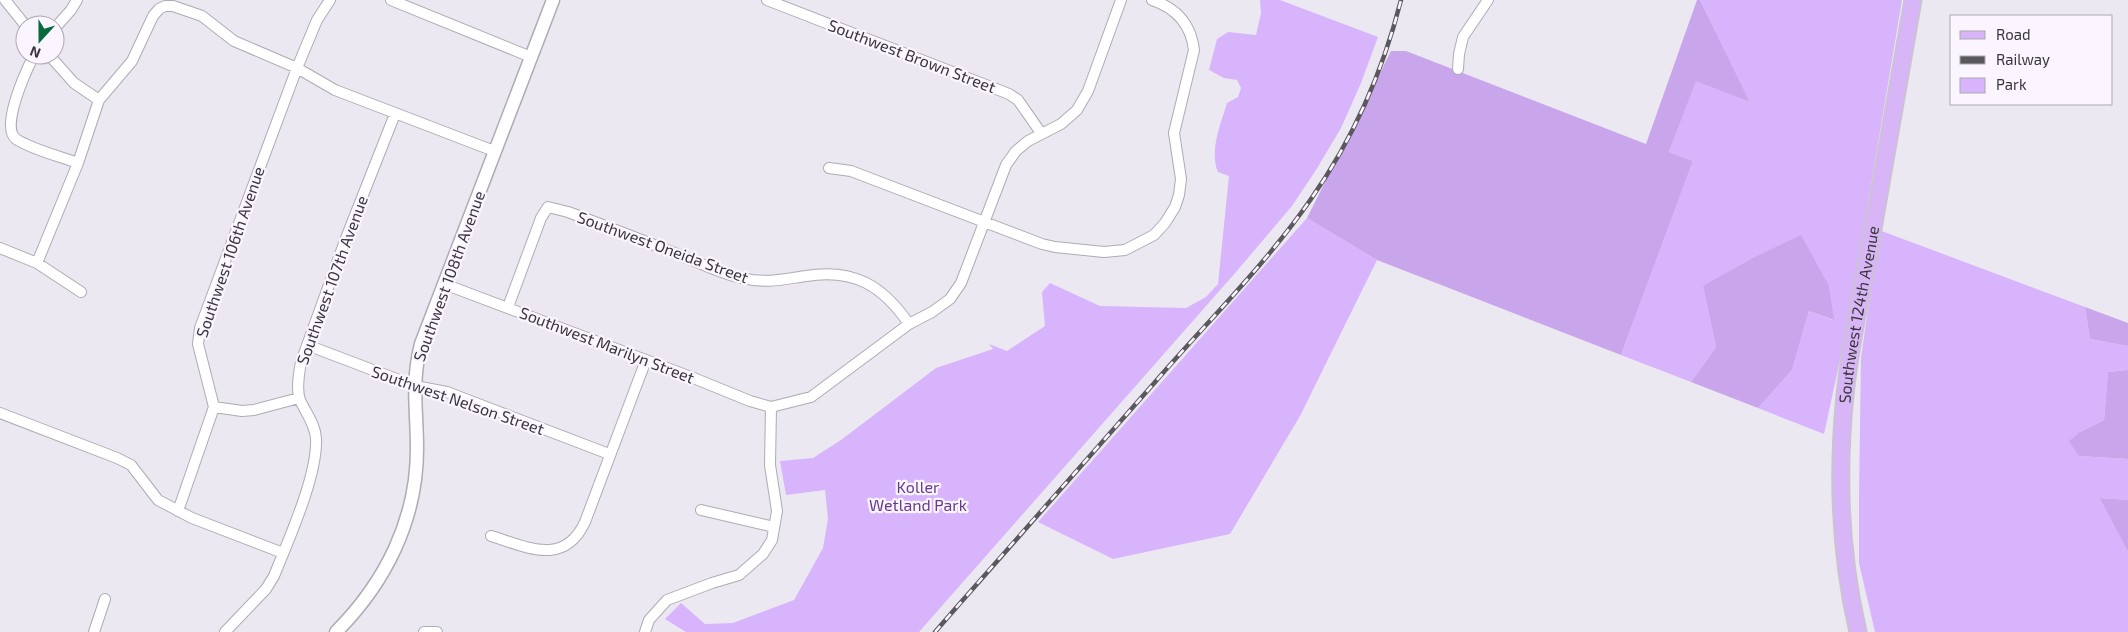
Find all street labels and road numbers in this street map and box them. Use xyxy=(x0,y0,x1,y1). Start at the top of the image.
street label: Southwest Brown Street xyxy=(826,15,999,96)
street label: Southwest 106th Avenue xyxy=(191,164,268,340)
street label: Southwest 108th Avenue xyxy=(409,188,488,364)
street label: Southwest 107th Avenue xyxy=(292,193,371,367)
street label: Southwest Oneida Street xyxy=(575,207,751,286)
street label: Southwest 124th Avenue xyxy=(1834,224,1882,404)
street label: Southwest Marilyn Street xyxy=(517,302,697,387)
street label: Southwest Nelson Street xyxy=(369,361,547,438)

